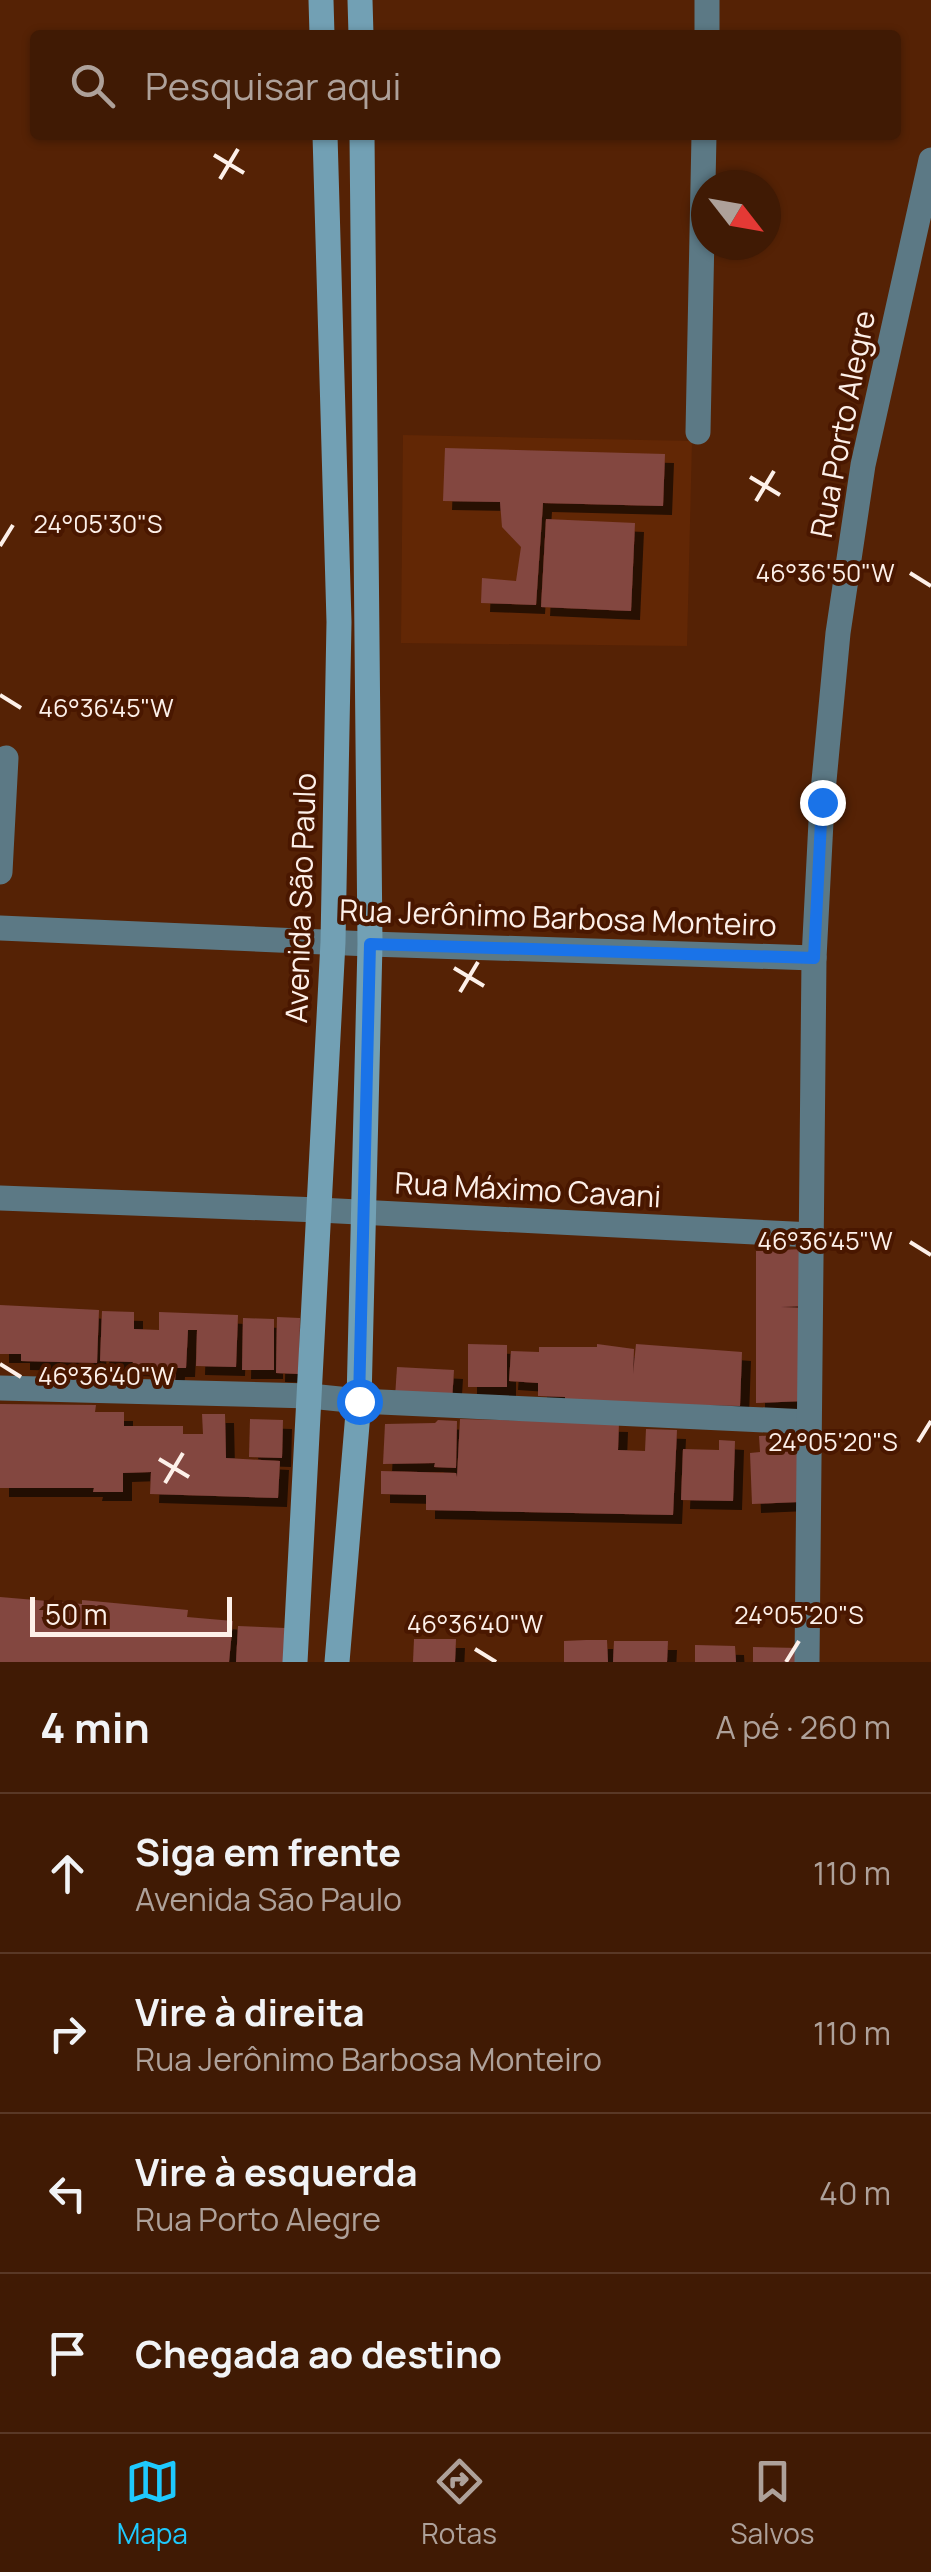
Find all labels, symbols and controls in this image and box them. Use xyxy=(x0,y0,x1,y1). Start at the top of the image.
search box xyxy=(30,30,901,140)
icon: search xyxy=(65,58,120,113)
text: Pesquisar aqui xyxy=(145,59,401,111)
north arrow xyxy=(691,170,781,260)
street label: Rua Porto Alegre xyxy=(800,307,884,541)
text: 24°05'30"S xyxy=(33,506,163,541)
text: 46°36'50"W xyxy=(755,555,895,590)
text: 46°36'45"W xyxy=(38,690,174,725)
street label: Avenida São Paulo xyxy=(275,772,325,1024)
route end xyxy=(800,780,846,826)
street label: Rua Jerônimo Barbosa Monteiro xyxy=(339,889,777,945)
street label: Rua Máximo Cavani xyxy=(394,1162,662,1216)
text: 46°36'45"W xyxy=(757,1223,893,1258)
text: 46°36'40"W xyxy=(38,1358,174,1393)
route start xyxy=(337,1379,383,1425)
text: 24°05'20"S xyxy=(768,1424,898,1459)
scale bar xyxy=(30,1592,232,1636)
text: 50 m xyxy=(45,1595,108,1633)
text: 24°05'20"S xyxy=(734,1597,864,1632)
text: 46°36'40"W xyxy=(407,1606,543,1641)
text: 4 min xyxy=(40,1698,150,1756)
text: A pé · 260 m xyxy=(715,1705,891,1749)
text: Siga em frente xyxy=(135,1825,401,1877)
icon: ahead xyxy=(40,1846,95,1901)
text: 110 m xyxy=(813,1851,891,1895)
text: Avenida São Paulo xyxy=(135,1877,402,1921)
text: Vire à direita xyxy=(135,1985,365,2037)
icon: right xyxy=(40,2006,95,2061)
text: 110 m xyxy=(813,2011,891,2055)
text: Rua Jerônimo Barbosa Monteiro xyxy=(135,2037,602,2081)
text: Vire à esquerda xyxy=(135,2145,418,2197)
icon: left xyxy=(40,2166,95,2221)
text: 40 m xyxy=(819,2171,891,2215)
text: Rua Porto Alegre xyxy=(135,2197,381,2241)
icon: arrive xyxy=(40,2326,95,2381)
text: Chegada ao destino xyxy=(135,2327,502,2379)
tab: Mapa xyxy=(117,2454,188,2552)
tab: Rotas xyxy=(421,2454,497,2552)
tab: Salvos xyxy=(730,2454,814,2552)

